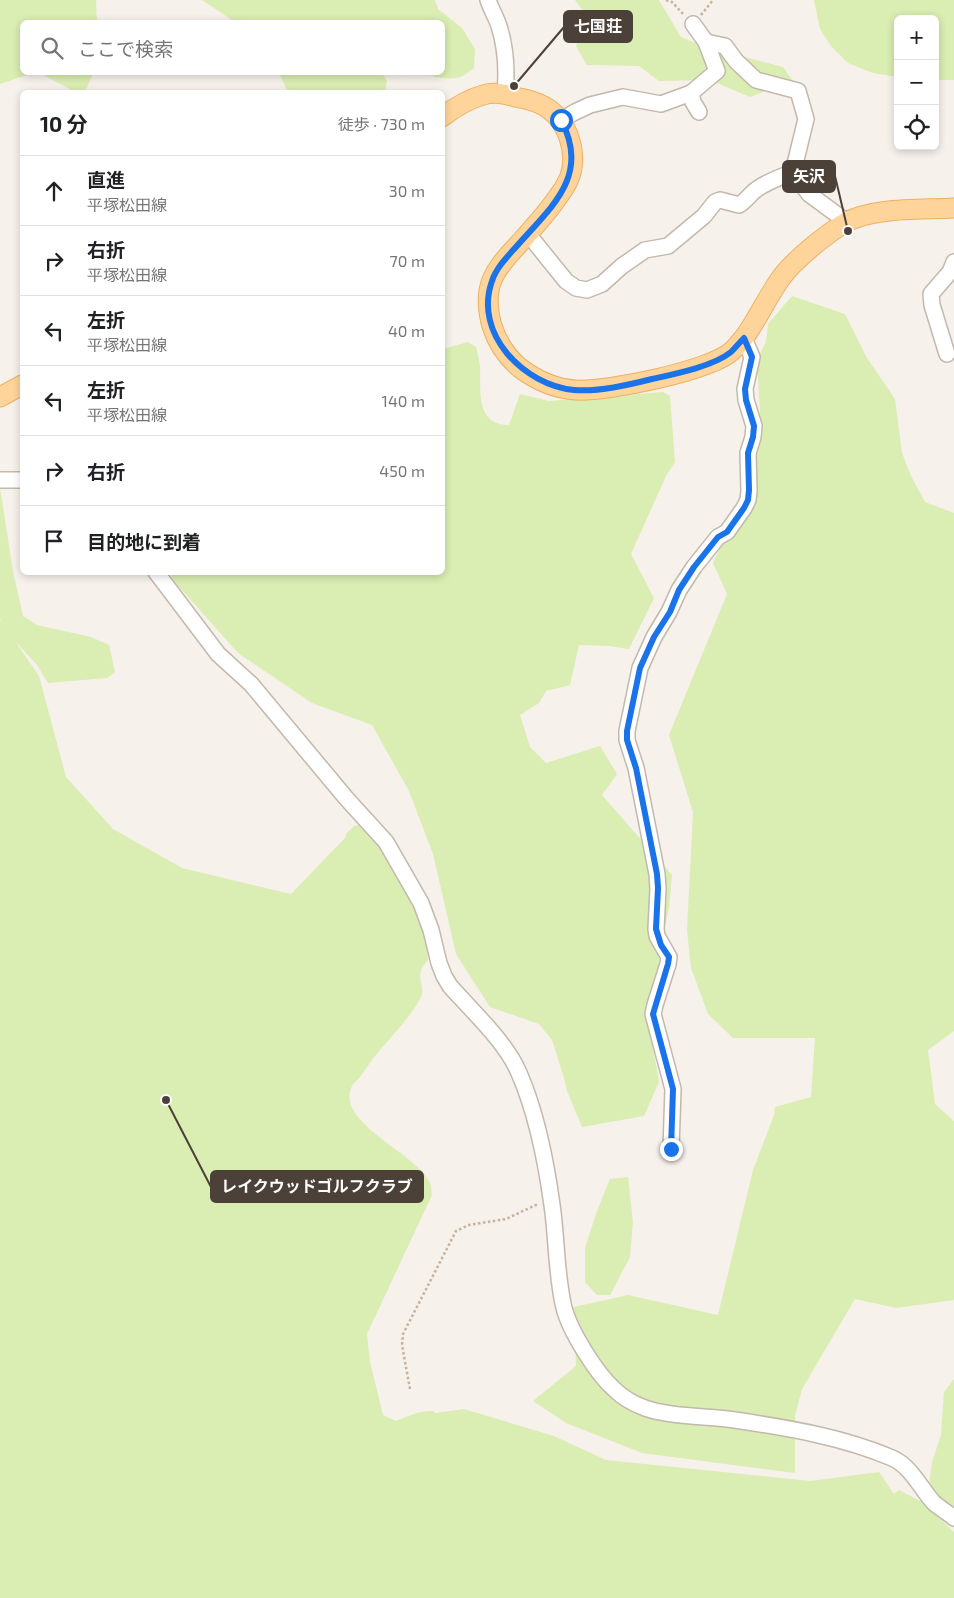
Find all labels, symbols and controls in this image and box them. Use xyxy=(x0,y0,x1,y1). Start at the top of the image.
callout: 七国荘 xyxy=(564,11,632,42)
map controls xyxy=(894,15,939,150)
button: + xyxy=(894,15,939,60)
text: 七国荘 xyxy=(574,16,622,35)
search box xyxy=(20,20,445,75)
icon: search xyxy=(38,34,66,62)
text: ここで検索 xyxy=(78,37,173,60)
button: − xyxy=(894,60,939,105)
button: locate xyxy=(894,105,939,150)
route start xyxy=(550,109,573,132)
text: 10 分 xyxy=(40,111,88,136)
text: 徒歩 · 730 m xyxy=(338,114,425,133)
callout: 矢沢 xyxy=(783,161,835,192)
text: 矢沢 xyxy=(793,166,825,185)
text: 直進 xyxy=(87,168,125,191)
icon: ahead xyxy=(40,177,68,205)
text: 30 m xyxy=(389,181,425,200)
text: 平塚松田線 xyxy=(87,195,167,214)
text: 右折 xyxy=(87,238,125,261)
icon: right xyxy=(40,247,68,275)
text: 70 m xyxy=(390,251,425,270)
text: 平塚松田線 xyxy=(87,265,167,284)
text: 左折 xyxy=(87,308,125,331)
icon: left xyxy=(40,317,68,345)
text: 40 m xyxy=(388,321,425,340)
text: 平塚松田線 xyxy=(87,335,167,354)
text: 左折 xyxy=(87,378,125,401)
icon: left xyxy=(40,387,68,415)
text: 140 m xyxy=(382,391,425,410)
text: 平塚松田線 xyxy=(87,405,167,424)
icon: right xyxy=(40,457,68,485)
text: 右折 xyxy=(87,460,125,483)
text: 450 m xyxy=(379,461,425,480)
icon: arrive xyxy=(40,527,68,555)
text: 目的地に到着 xyxy=(87,530,201,553)
route end xyxy=(660,1138,683,1161)
callout: レイクウッドゴルフクラブ xyxy=(211,1171,423,1202)
text: レイクウッドゴルフクラブ xyxy=(221,1176,413,1195)

